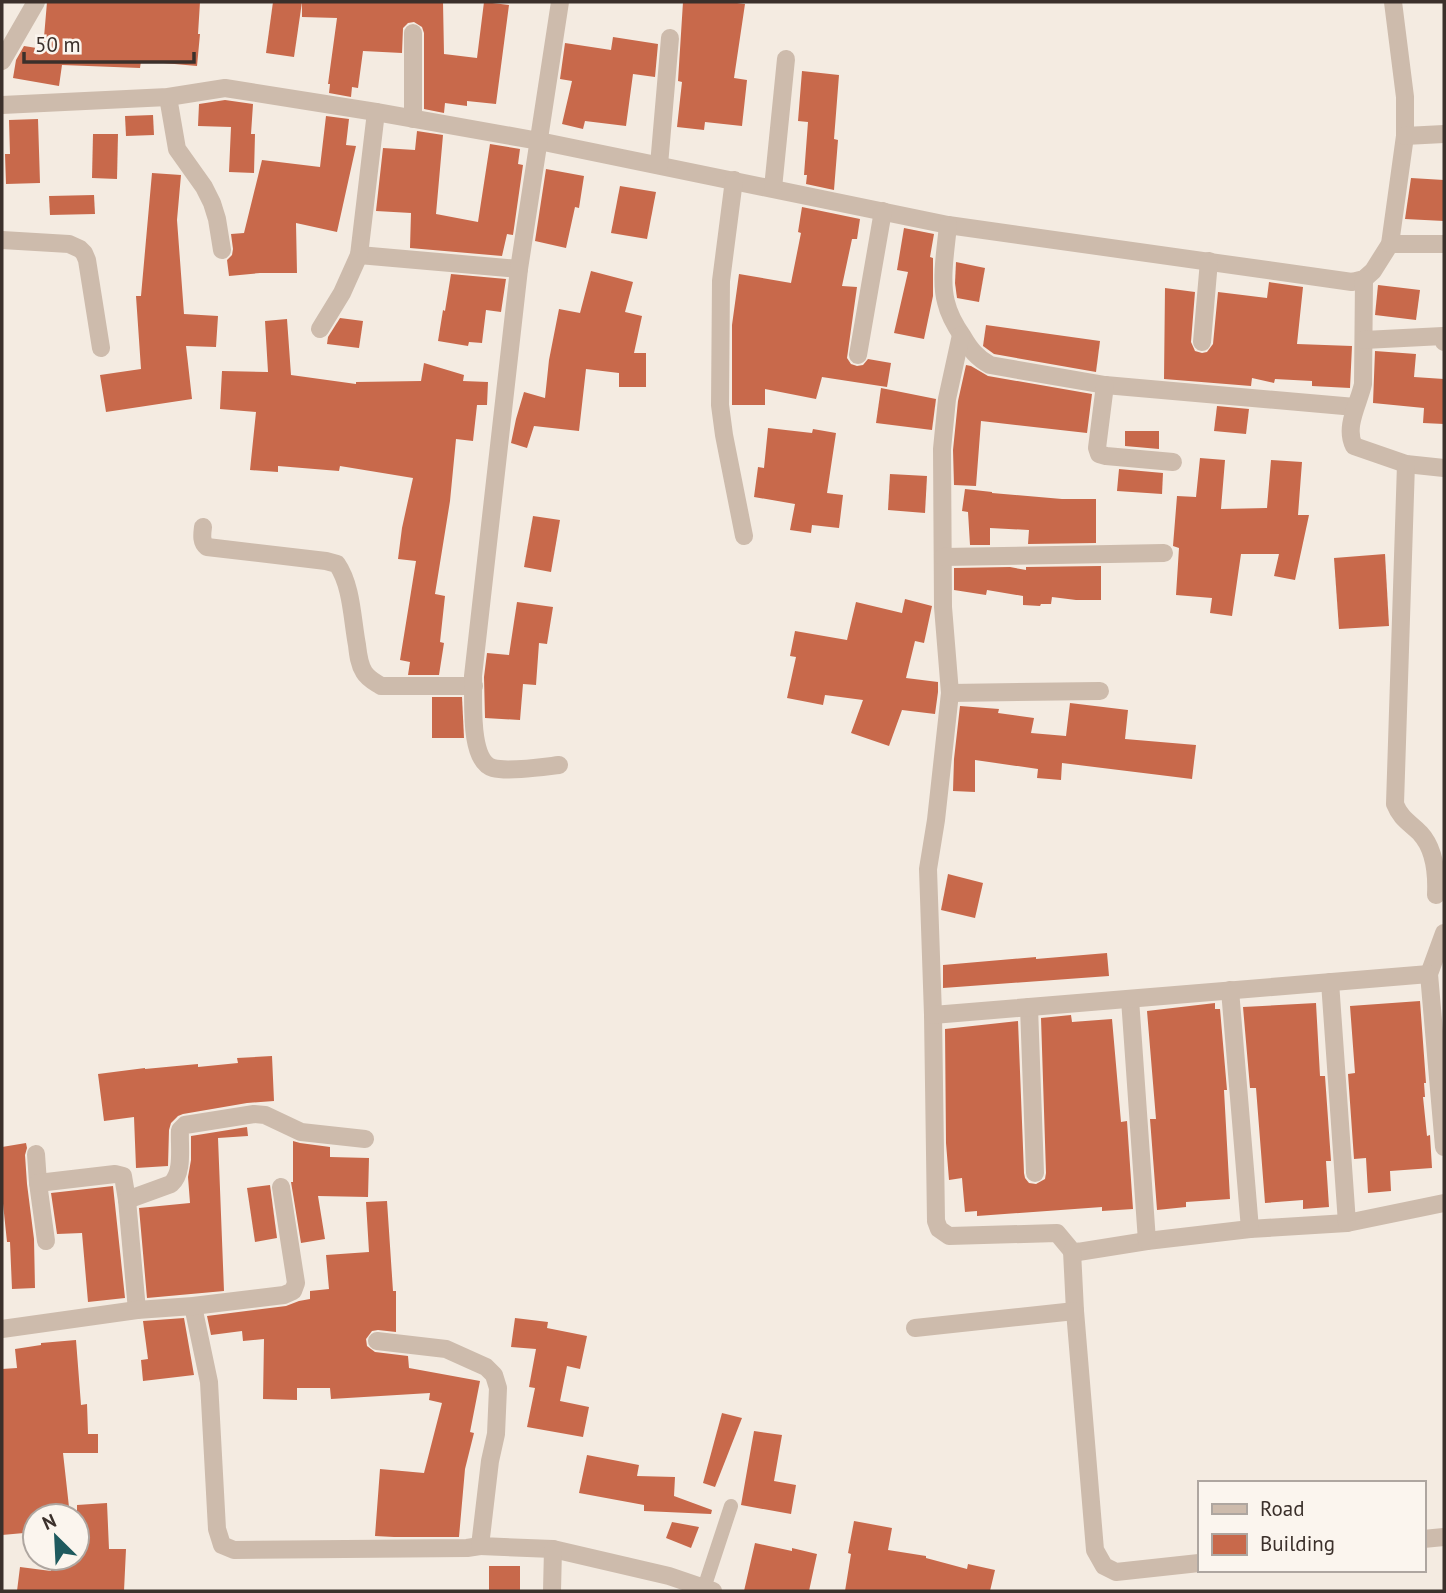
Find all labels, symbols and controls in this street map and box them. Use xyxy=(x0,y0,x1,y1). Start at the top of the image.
scale bar xyxy=(24,21,194,65)
text: 50 m xyxy=(35,31,81,58)
legend xyxy=(1198,1481,1425,1572)
text: Road xyxy=(1260,1495,1304,1522)
north arrow xyxy=(21,1502,91,1572)
text: N xyxy=(39,1508,60,1535)
text: Building xyxy=(1260,1530,1335,1557)

